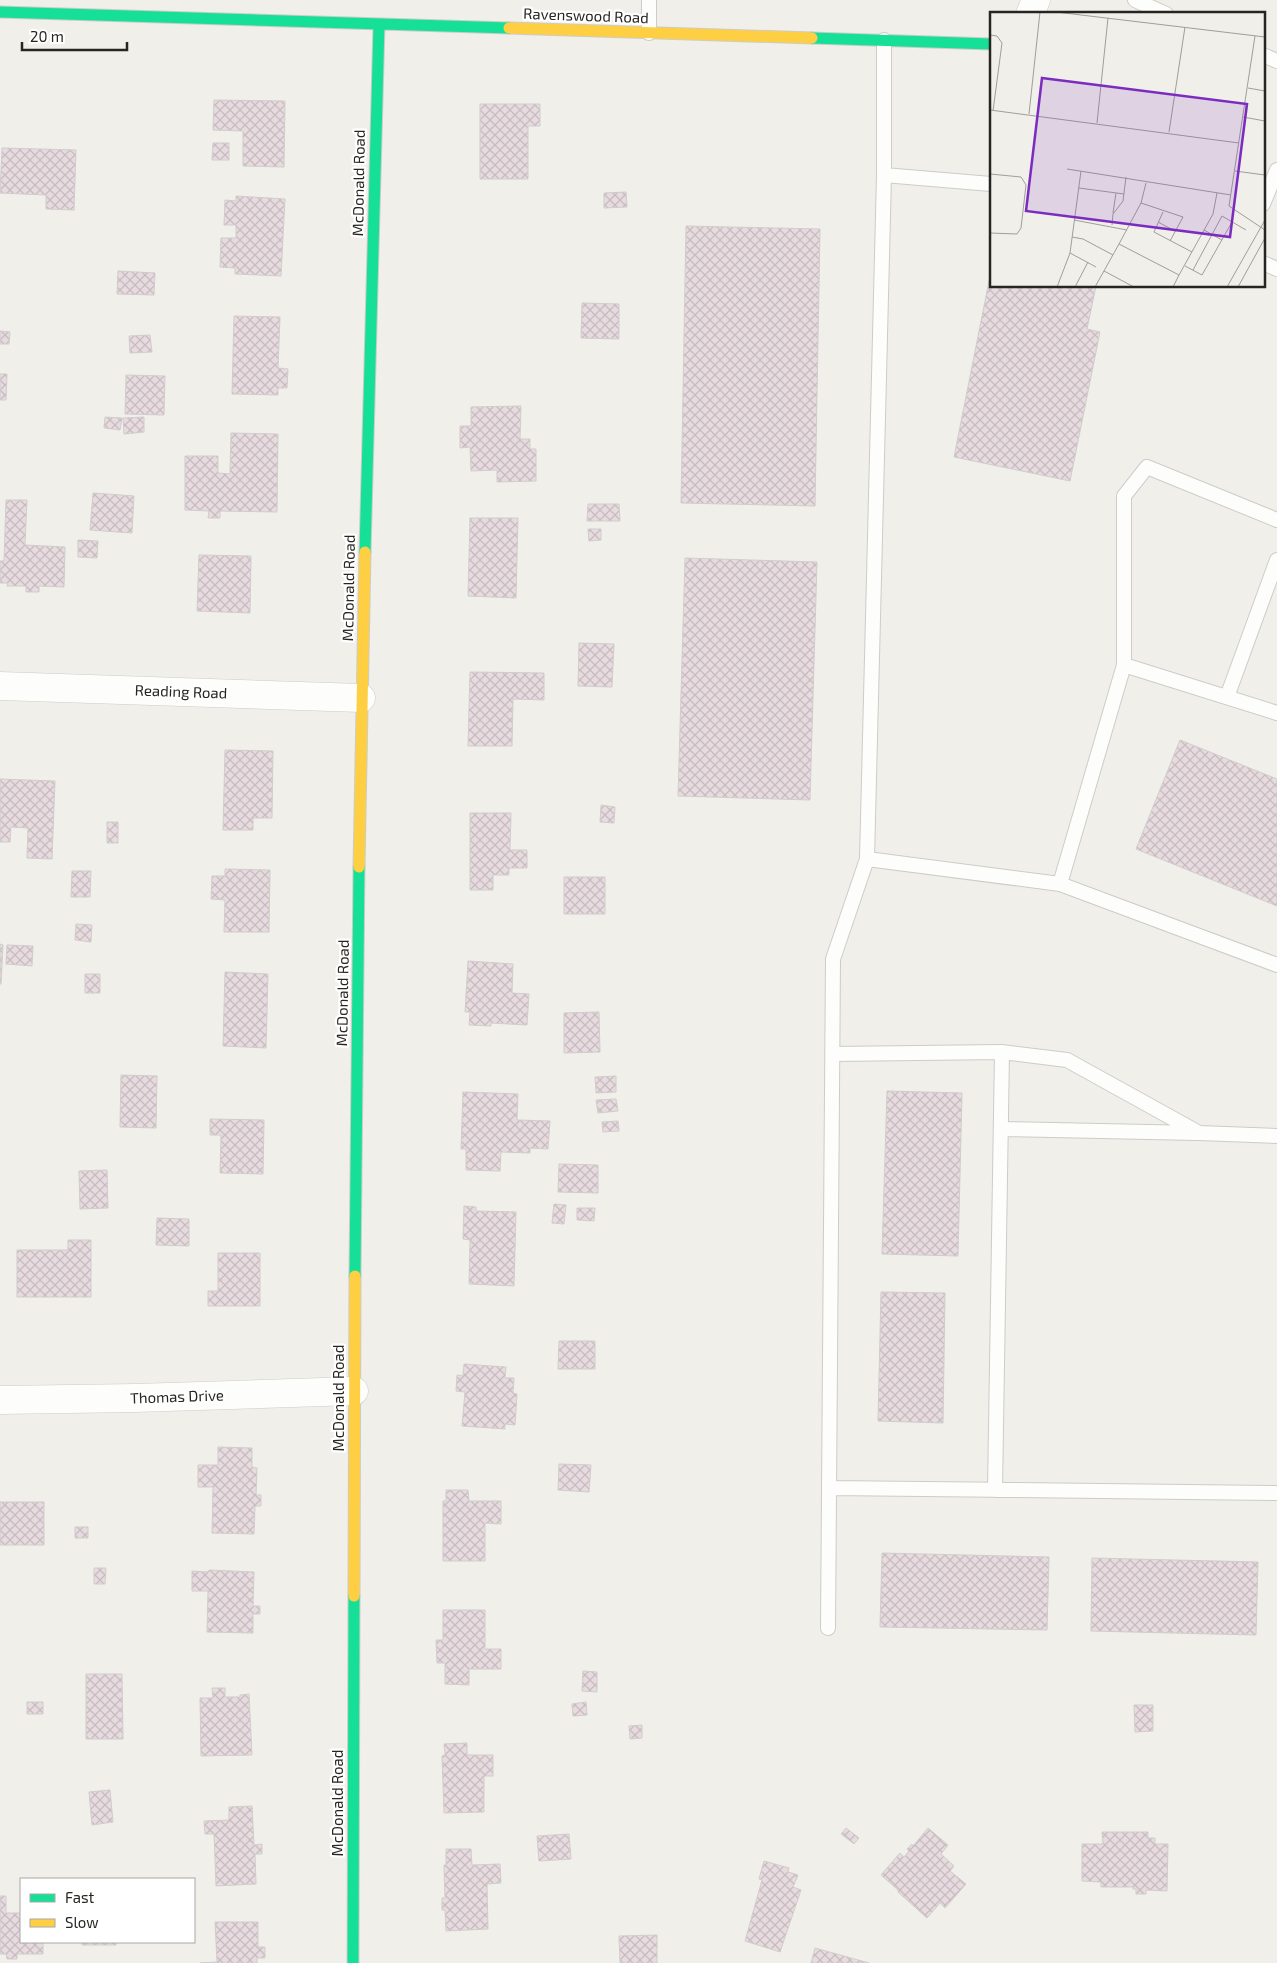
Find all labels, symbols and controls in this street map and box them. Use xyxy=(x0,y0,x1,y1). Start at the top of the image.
street label: Ravenswood Road xyxy=(523,4,649,26)
inset map xyxy=(990,12,1264,288)
scale bar xyxy=(22,20,128,52)
text: 20 m xyxy=(30,27,64,45)
street label: McDonald Road xyxy=(348,129,368,237)
street label: McDonald Road xyxy=(338,534,358,642)
street label: Reading Road xyxy=(134,680,228,702)
street label: McDonald Road xyxy=(332,939,352,1047)
street label: McDonald Road xyxy=(329,1345,347,1451)
street label: Thomas Drive xyxy=(130,1385,224,1407)
street label: McDonald Road xyxy=(328,1750,346,1856)
legend xyxy=(20,1878,195,1943)
text: Fast xyxy=(65,1888,95,1906)
text: Slow xyxy=(65,1913,99,1931)

